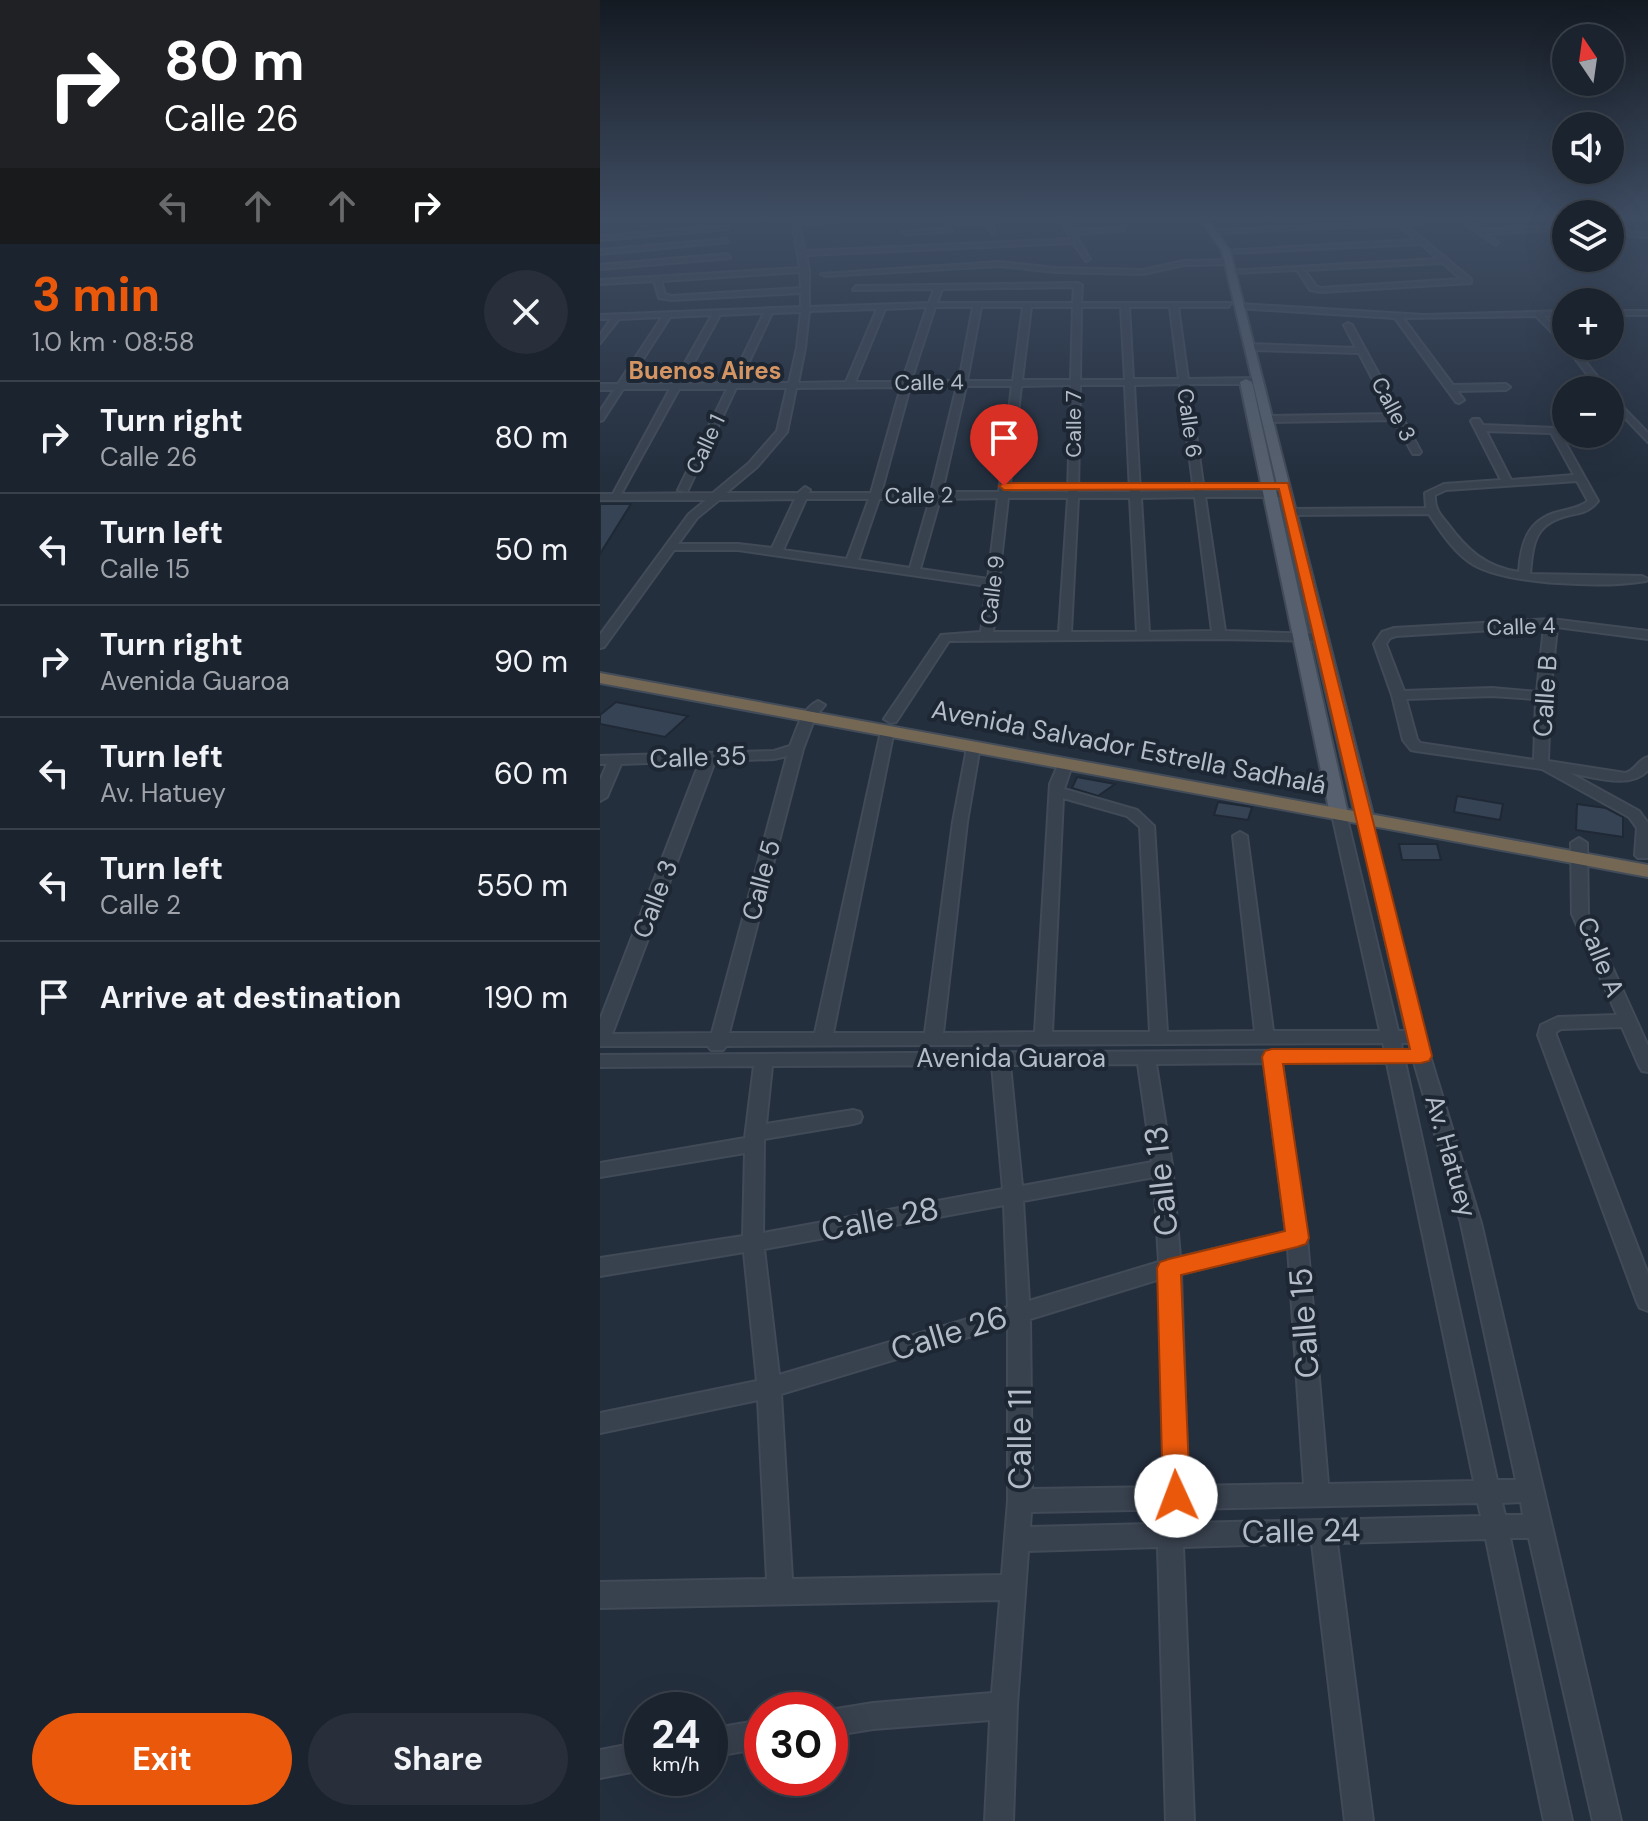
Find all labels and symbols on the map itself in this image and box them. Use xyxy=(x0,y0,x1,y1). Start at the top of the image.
north arrow xyxy=(1552,24,1624,96)
district label: Buenos Aires xyxy=(629,355,781,386)
street label: Calle 4 xyxy=(894,367,964,398)
street label: Calle 3 xyxy=(1365,372,1423,446)
street label: Calle 6 xyxy=(1170,387,1209,460)
street label: Calle 7 xyxy=(1059,390,1088,458)
pin xyxy=(970,404,1038,486)
street label: Calle 1 xyxy=(679,410,732,479)
street label: Calle 2 xyxy=(884,480,954,511)
street label: Calle 9 xyxy=(974,554,1011,626)
street label: Calle 4 xyxy=(1486,611,1556,642)
street label: Calle B xyxy=(1525,654,1565,738)
street label: Avenida Salvador Estrella Sadhalá xyxy=(929,692,1329,802)
street label: Calle 35 xyxy=(649,738,747,776)
street label: Calle 5 xyxy=(734,836,788,924)
street label: Calle 3 xyxy=(625,855,685,943)
street label: Calle A xyxy=(1570,912,1632,1002)
street label: Avenida Guaroa xyxy=(916,1041,1106,1075)
street label: Av. Hatuey xyxy=(1417,1091,1485,1221)
street label: Calle 13 xyxy=(1134,1124,1188,1238)
street label: Calle 28 xyxy=(818,1187,942,1251)
street label: Calle 15 xyxy=(1279,1266,1329,1380)
street label: Calle 26 xyxy=(886,1295,1012,1371)
street label: Calle 11 xyxy=(999,1388,1041,1490)
position arrow xyxy=(1134,1454,1218,1538)
street label: Calle 24 xyxy=(1241,1509,1361,1553)
speed limit sign: 30 xyxy=(744,1692,848,1796)

